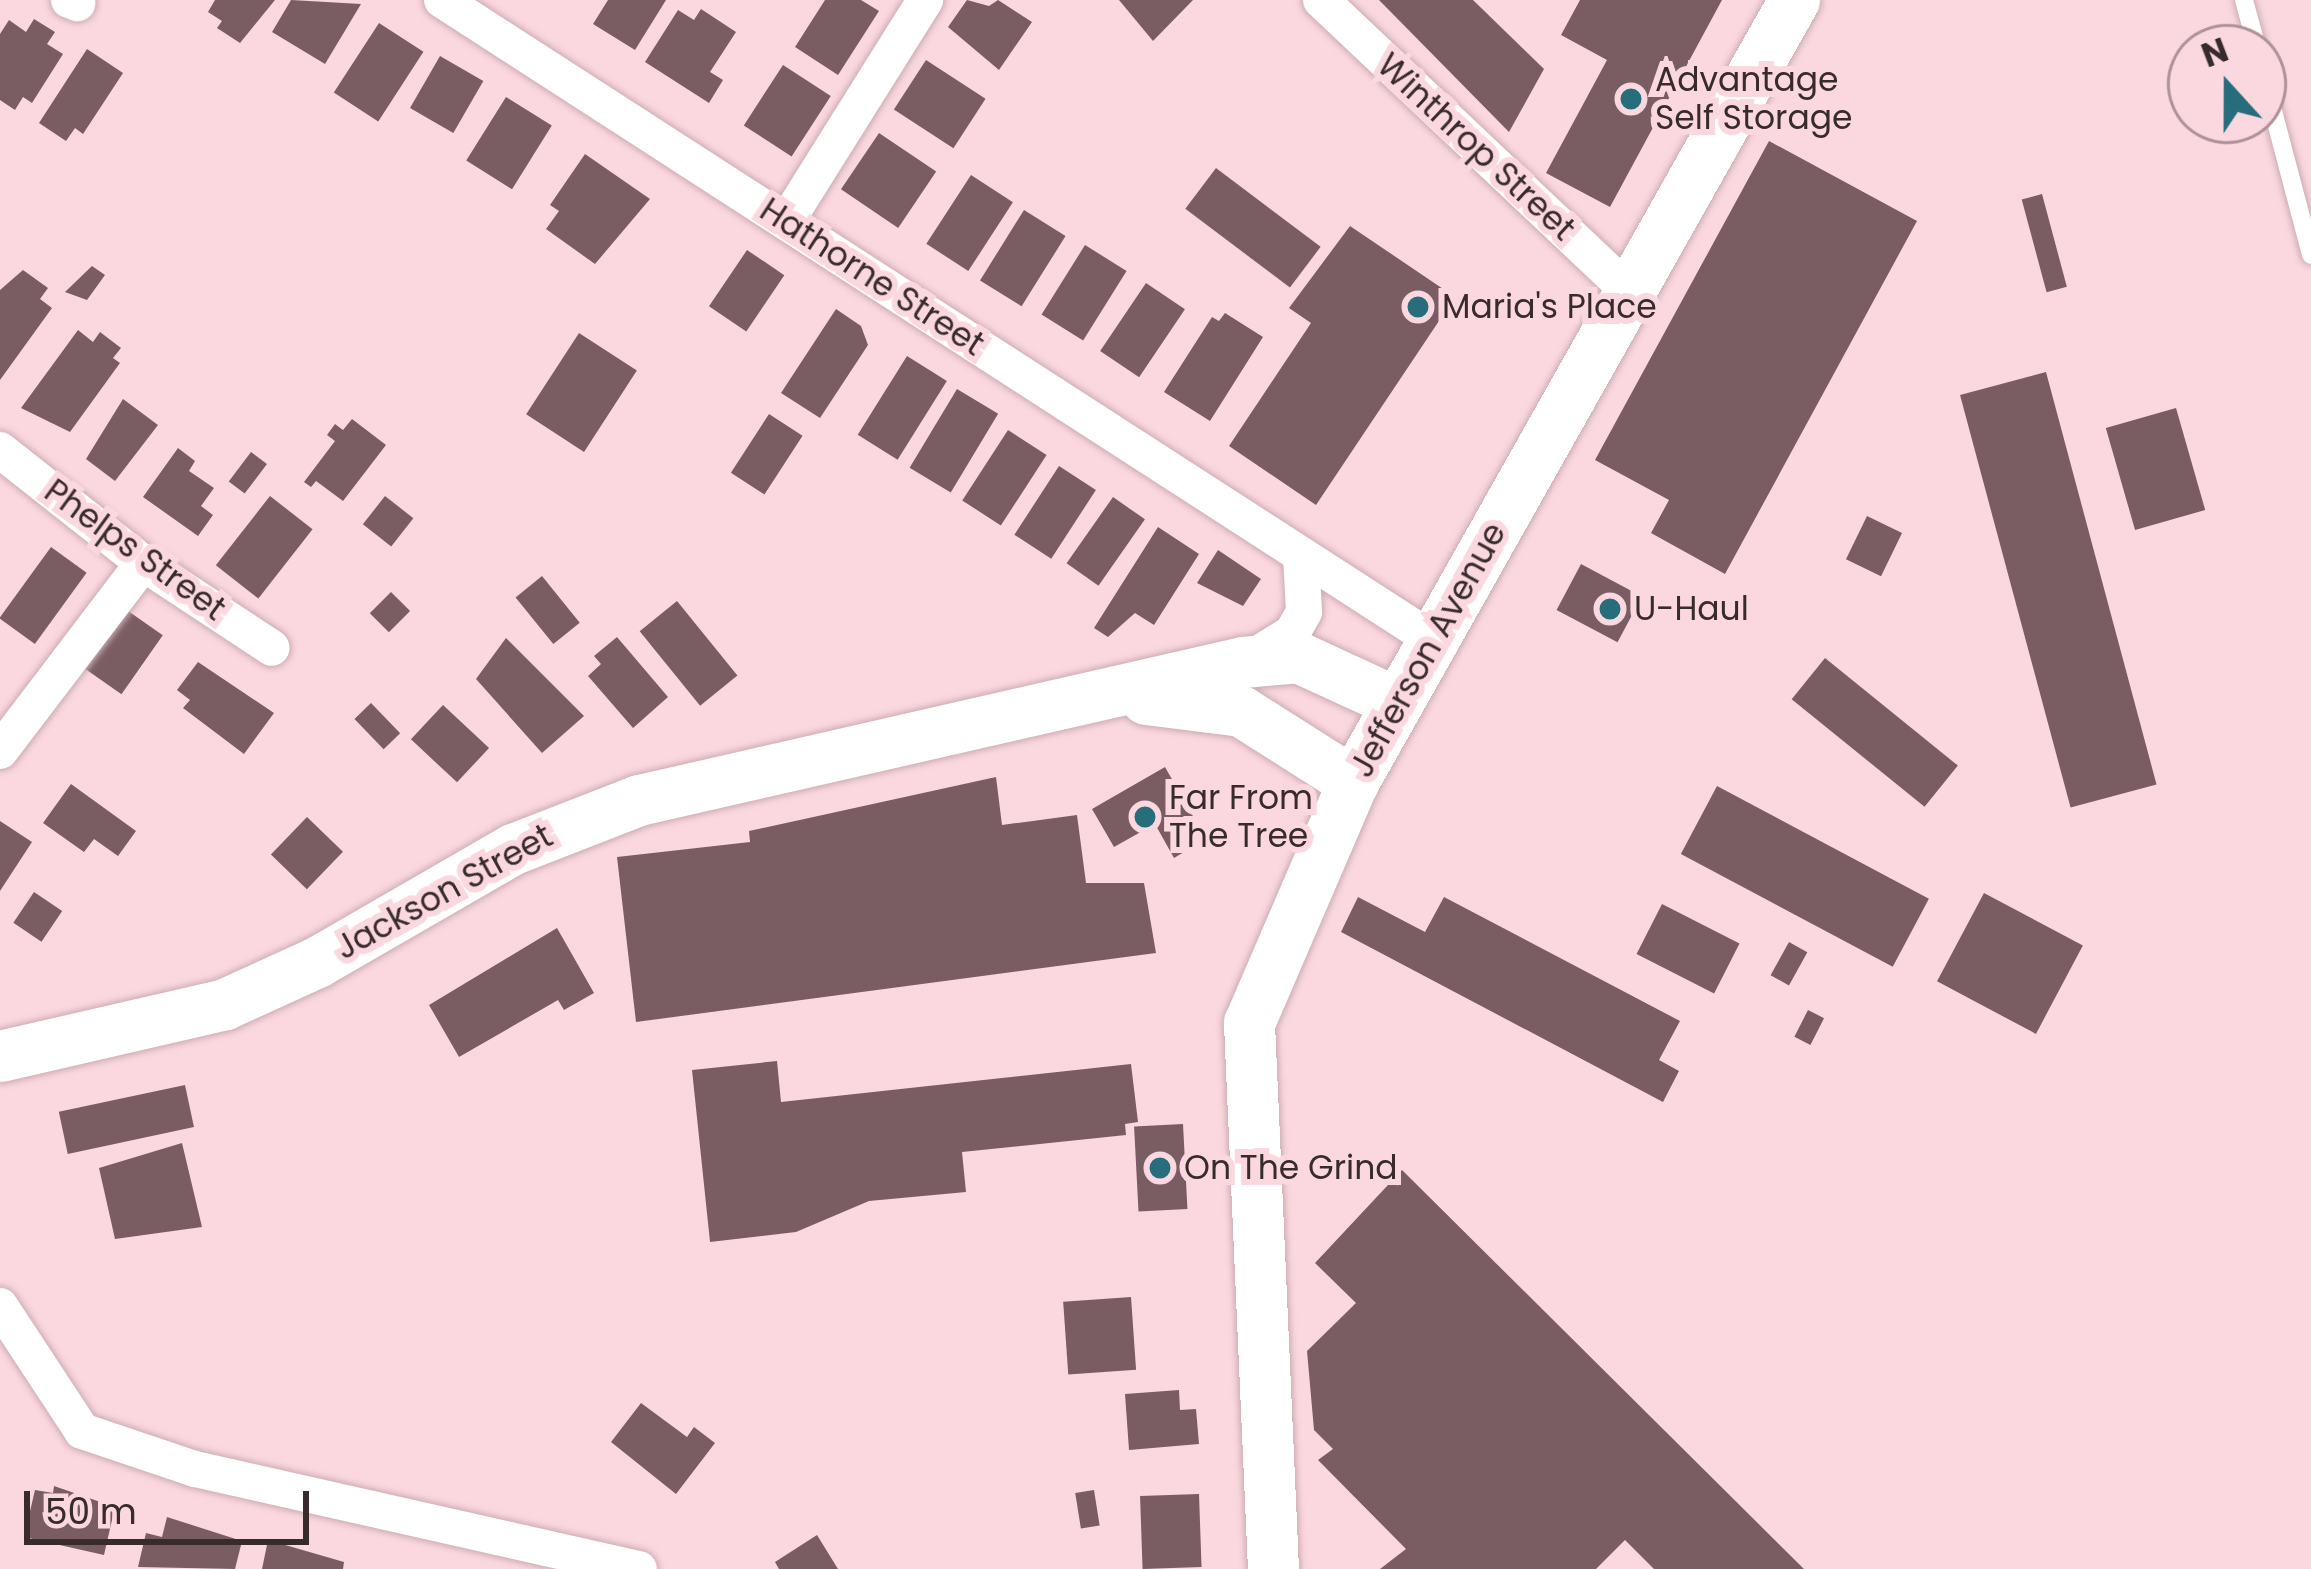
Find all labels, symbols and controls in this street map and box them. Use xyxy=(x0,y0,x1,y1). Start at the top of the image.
north arrow xyxy=(2167,24,2287,144)
text: N xyxy=(2195,26,2235,79)
street label: Winthrop Street xyxy=(1369,45,1583,249)
place label: Advantage Self Storage xyxy=(1655,60,1853,138)
marker: Advantage Self Storage xyxy=(1618,86,1644,112)
street label: Hathorne Street xyxy=(753,190,991,364)
place label: Maria's Place xyxy=(1442,287,1657,327)
marker: Maria's Place xyxy=(1405,294,1431,320)
street label: Phelps Street xyxy=(37,471,233,629)
street label: Jefferson Avenue xyxy=(1342,516,1514,784)
place label: U-Haul xyxy=(1634,589,1749,629)
marker: U-Haul xyxy=(1597,596,1623,622)
place label: Far From The Tree xyxy=(1169,778,1313,856)
marker: Far From The Tree xyxy=(1132,804,1158,830)
street label: Jackson Street xyxy=(329,816,559,968)
place label: On The Grind xyxy=(1184,1148,1398,1188)
marker: On The Grind xyxy=(1147,1155,1173,1181)
scale bar xyxy=(30,1467,315,1541)
text: 50 m xyxy=(45,1486,137,1537)

